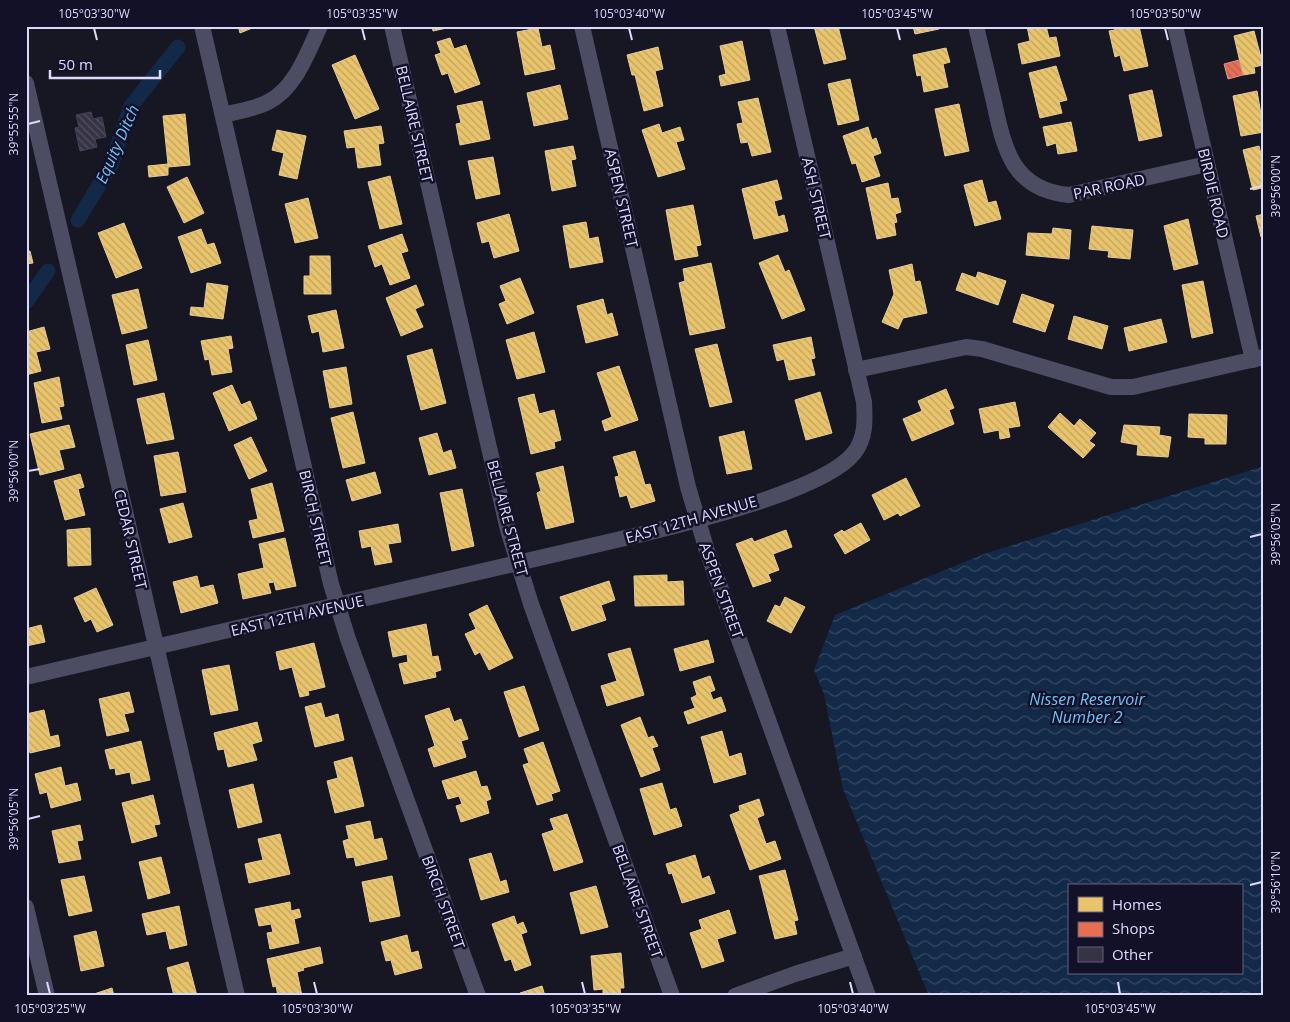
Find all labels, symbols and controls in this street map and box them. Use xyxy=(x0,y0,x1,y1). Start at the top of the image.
text: 105°03'30"W xyxy=(58,5,130,22)
text: 105°03'35"W xyxy=(326,5,398,22)
text: 105°03'40"W xyxy=(593,5,665,22)
text: 105°03'45"W xyxy=(861,5,933,22)
text: 105°03'50"W xyxy=(1129,5,1201,22)
scale bar xyxy=(50,48,160,80)
text: 50 m xyxy=(58,54,93,74)
street label: BELLAIRE STREET xyxy=(392,64,438,185)
text: 39°55'55"N xyxy=(5,93,22,155)
water label: Equity Ditch xyxy=(90,101,144,187)
street label: BIRDIE ROAD xyxy=(1194,146,1234,240)
street label: ASPEN STREET xyxy=(601,147,643,250)
street label: ASH STREET xyxy=(798,155,836,242)
text: 39°56'00"N xyxy=(1267,155,1284,217)
street label: PAR ROAD xyxy=(1071,169,1147,203)
text: 39°56'00"N xyxy=(5,440,22,502)
street label: BELLAIRE STREET xyxy=(483,458,533,579)
street label: BIRCH STREET xyxy=(295,468,337,569)
street label: CEDAR STREET xyxy=(110,487,152,592)
street label: EAST 12TH AVENUE xyxy=(623,491,759,547)
text: 39°56'05"N xyxy=(1267,503,1284,565)
street label: ASPEN STREET xyxy=(695,539,749,642)
street label: EAST 12TH AVENUE xyxy=(229,590,365,640)
water label: Nissen Reservoir Number 2 xyxy=(1029,688,1145,728)
text: 39°56'05"N xyxy=(5,788,22,850)
street label: BELLAIRE STREET xyxy=(608,841,668,961)
text: 39°56'10"N xyxy=(1267,851,1284,913)
street label: BIRCH STREET xyxy=(418,852,470,952)
legend xyxy=(1068,884,1242,974)
text: Homes xyxy=(1112,894,1162,914)
text: Shops xyxy=(1112,918,1155,938)
text: Other xyxy=(1112,944,1153,964)
text: 105°03'25"W xyxy=(14,1000,86,1017)
text: 105°03'30"W xyxy=(281,1000,353,1017)
text: 105°03'35"W xyxy=(549,1000,621,1017)
text: 105°03'40"W xyxy=(817,1000,889,1017)
text: 105°03'45"W xyxy=(1084,1000,1156,1017)

